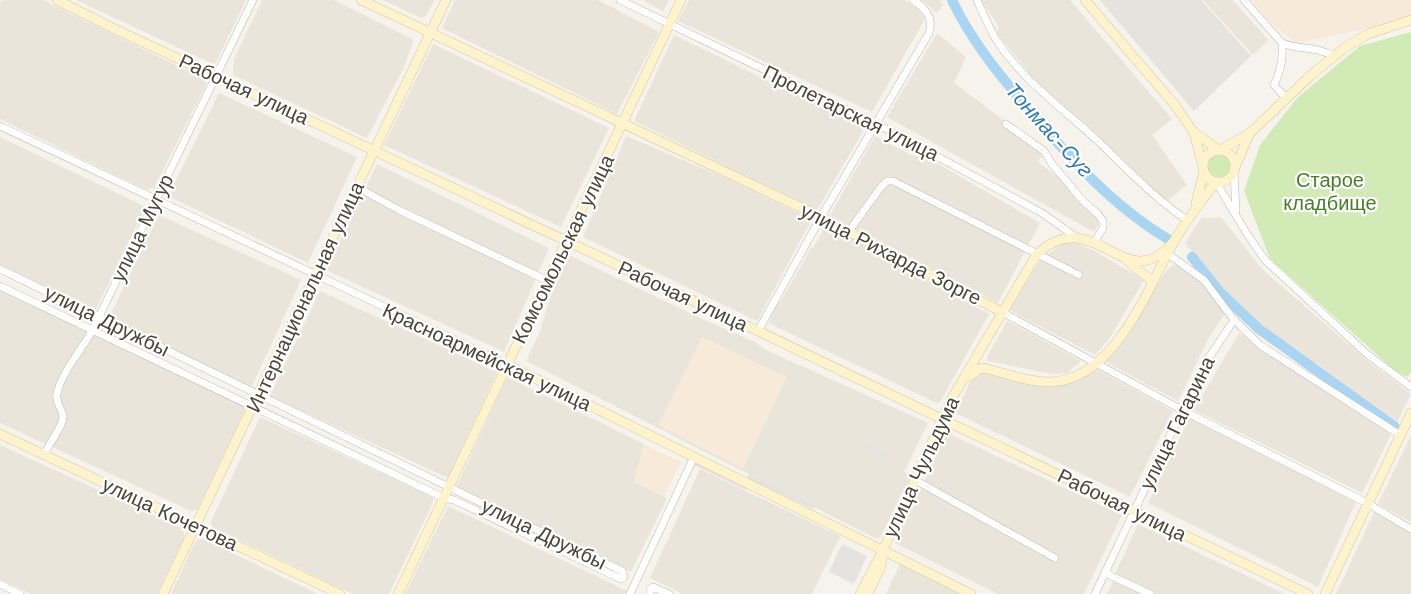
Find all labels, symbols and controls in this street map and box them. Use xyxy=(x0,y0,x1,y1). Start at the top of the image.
street label: Рабочая улица xyxy=(175,49,313,130)
street label: Пролетарская улица xyxy=(759,60,944,166)
water label: Тонмас-Суг xyxy=(1000,77,1098,182)
street label: Комсомольская улица xyxy=(507,150,620,347)
park label: Старое кладбище xyxy=(1283,168,1377,215)
street label: улица Мугур xyxy=(106,170,178,286)
street label: Интернациональная улица xyxy=(241,177,369,416)
street label: улица Рихарда Зорге xyxy=(797,198,985,310)
street label: Рабочая улица xyxy=(614,256,752,337)
street label: улица Дружбы xyxy=(41,280,173,362)
street label: Красноармейская улица xyxy=(379,298,596,416)
street label: улица Гагарина xyxy=(1134,352,1220,493)
street label: улица Чульдума xyxy=(878,392,965,541)
street label: Рабочая улица xyxy=(1054,464,1191,547)
street label: улица Кочетова xyxy=(98,472,242,556)
street label: улица Дружбы xyxy=(478,493,610,575)

